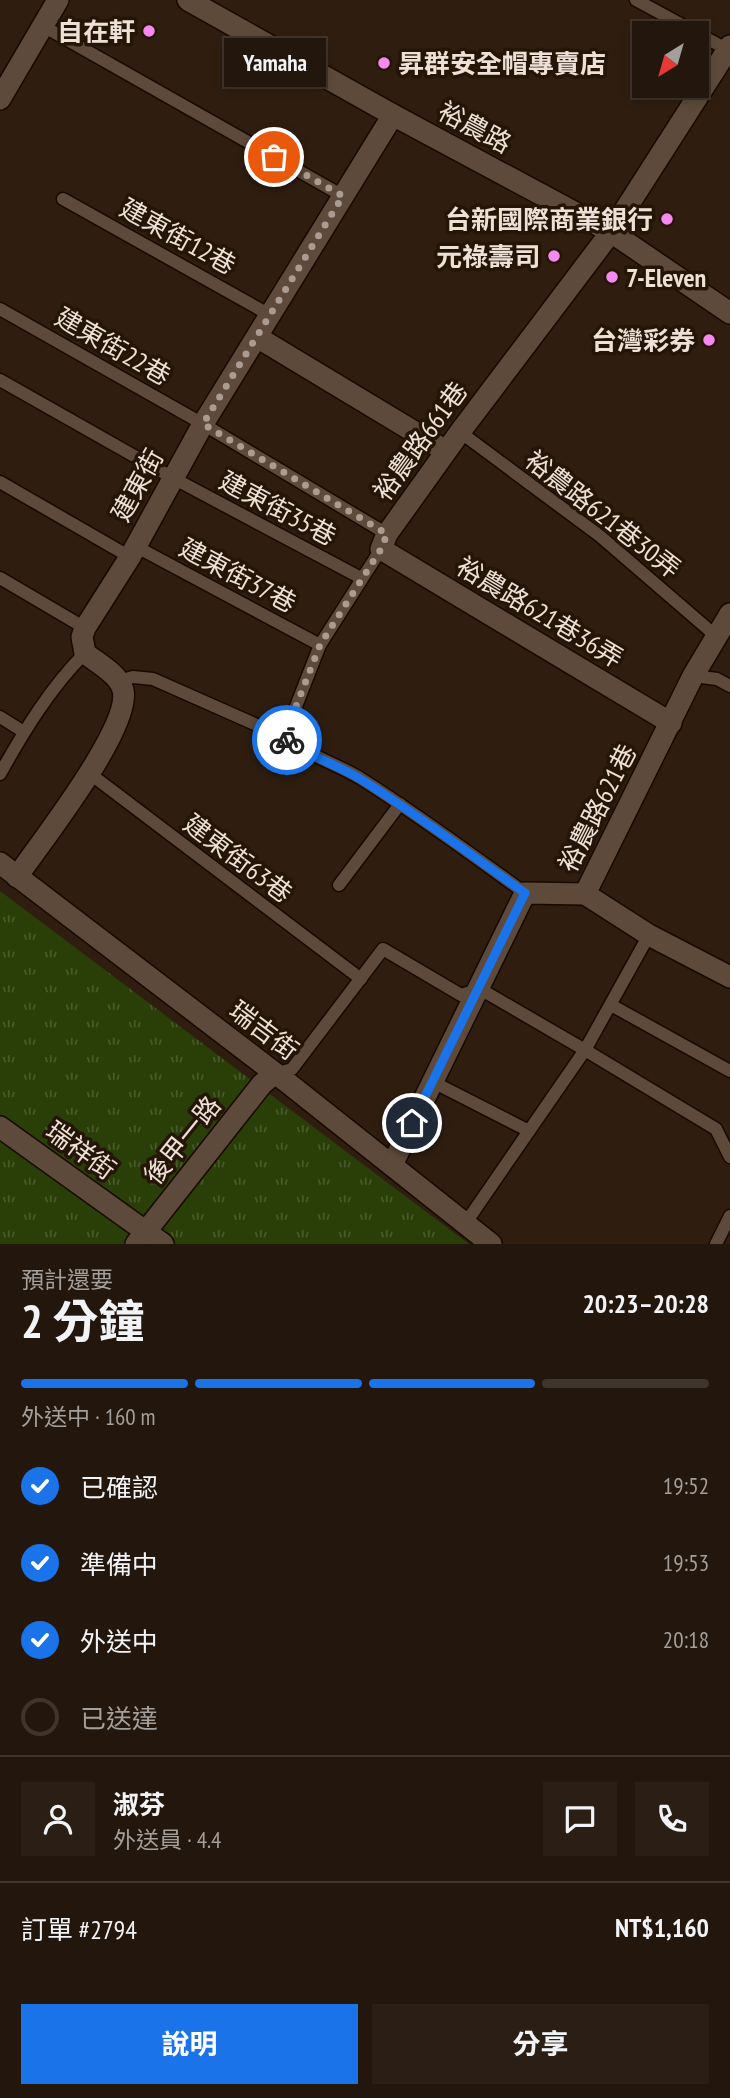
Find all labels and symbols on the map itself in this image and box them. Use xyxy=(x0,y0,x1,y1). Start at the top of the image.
place label: 自在軒 xyxy=(57,15,135,48)
north arrow xyxy=(632,21,709,98)
marker: 自在軒 xyxy=(141,23,157,39)
callout: Yamaha xyxy=(223,38,325,87)
place label: 昇群安全帽專賣店 xyxy=(398,47,606,80)
marker: 昇群安全帽專賣店 xyxy=(376,55,392,71)
street label: 裕農路 xyxy=(433,94,517,160)
pin xyxy=(244,127,304,187)
street label: 建東街12巷 xyxy=(114,191,242,281)
place label: 台新國際商業銀行 xyxy=(445,203,653,236)
marker: 台新國際商業銀行 xyxy=(659,211,675,227)
place label: 元祿壽司 xyxy=(436,240,540,273)
marker: 元祿壽司 xyxy=(546,248,562,264)
place label: 7-Eleven xyxy=(626,261,706,294)
marker: 7-Eleven xyxy=(604,269,620,285)
street label: 建東街22巷 xyxy=(50,300,176,392)
place label: 台灣彩券 xyxy=(591,324,695,357)
marker: 台灣彩券 xyxy=(701,332,717,348)
street label: 裕農路661巷 xyxy=(366,375,474,507)
street label: 建東街 xyxy=(104,443,170,527)
street label: 裕農路621巷30弄 xyxy=(519,443,687,585)
street label: 建東街35巷 xyxy=(214,464,342,552)
street label: 建東街37巷 xyxy=(174,531,302,619)
street label: 裕農路621巷36弄 xyxy=(451,549,629,675)
courier xyxy=(252,705,322,775)
street label: 裕農路621巷 xyxy=(551,739,643,877)
street label: 建東街63巷 xyxy=(177,806,299,910)
street label: 瑞吉街 xyxy=(223,993,305,1067)
street label: 後甲一路 xyxy=(136,1089,228,1191)
pin xyxy=(382,1093,442,1153)
street label: 瑞祥街 xyxy=(40,1114,122,1186)

